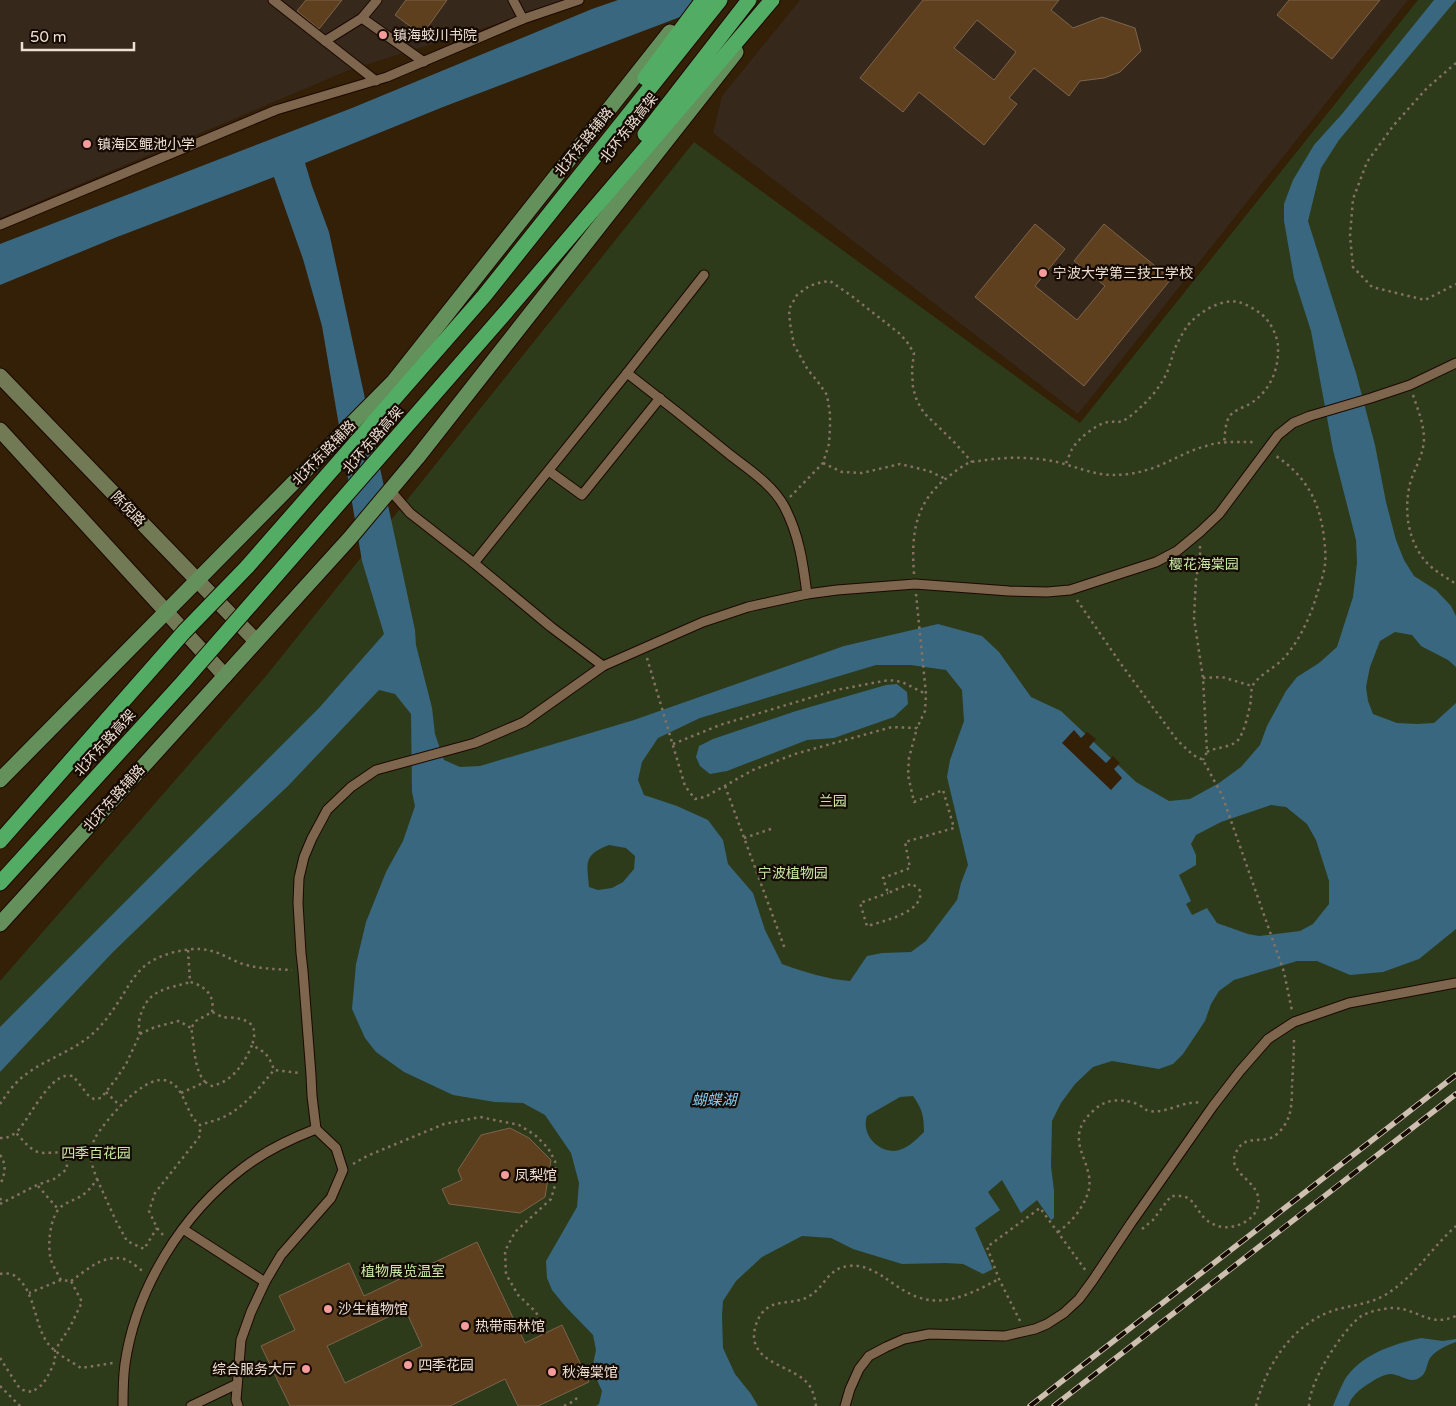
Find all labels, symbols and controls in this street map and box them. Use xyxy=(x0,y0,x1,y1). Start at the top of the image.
scale bar xyxy=(22,20,135,52)
place label: 镇海蛟川书院 xyxy=(393,27,477,44)
text: 50 m xyxy=(30,28,67,46)
marker: 镇海蛟川书院 xyxy=(377,29,389,41)
street label: 北环东路高架 xyxy=(596,90,662,166)
street label: 北环东路辅路 xyxy=(551,104,617,180)
place label: 镇海区鲲池小学 xyxy=(97,136,195,153)
marker: 镇海区鲲池小学 xyxy=(81,138,93,150)
place label: 宁波大学第三技工学校 xyxy=(1053,265,1193,282)
marker: 宁波大学第三技工学校 xyxy=(1037,267,1049,279)
street label: 北环东路高架 xyxy=(339,403,407,477)
street label: 北环东路辅路 xyxy=(289,417,359,489)
street label: 陈倪路 xyxy=(107,488,149,530)
park label: 樱花海棠园 xyxy=(1169,556,1239,573)
street label: 北环东路高架 xyxy=(71,706,139,780)
street label: 北环东路辅路 xyxy=(80,761,148,835)
park label: 兰园 xyxy=(819,793,847,810)
park label: 宁波植物园 xyxy=(758,865,828,882)
water label: 蝴蝶湖 xyxy=(691,1091,738,1109)
park label: 四季百花园 xyxy=(61,1145,131,1162)
place label: 凤梨馆 xyxy=(515,1167,557,1184)
marker: 凤梨馆 xyxy=(499,1169,511,1181)
park label: 植物展览温室 xyxy=(361,1263,445,1280)
place label: 沙生植物馆 xyxy=(338,1301,408,1318)
marker: 沙生植物馆 xyxy=(322,1303,334,1315)
place label: 热带雨林馆 xyxy=(475,1318,545,1335)
marker: 热带雨林馆 xyxy=(459,1320,471,1332)
place label: 四季花园 xyxy=(418,1357,474,1374)
marker: 四季花园 xyxy=(402,1359,414,1371)
place label: 综合服务大厅 xyxy=(212,1361,296,1378)
marker: 综合服务大厅 xyxy=(300,1363,312,1375)
place label: 秋海棠馆 xyxy=(562,1364,618,1381)
marker: 秋海棠馆 xyxy=(546,1366,558,1378)

